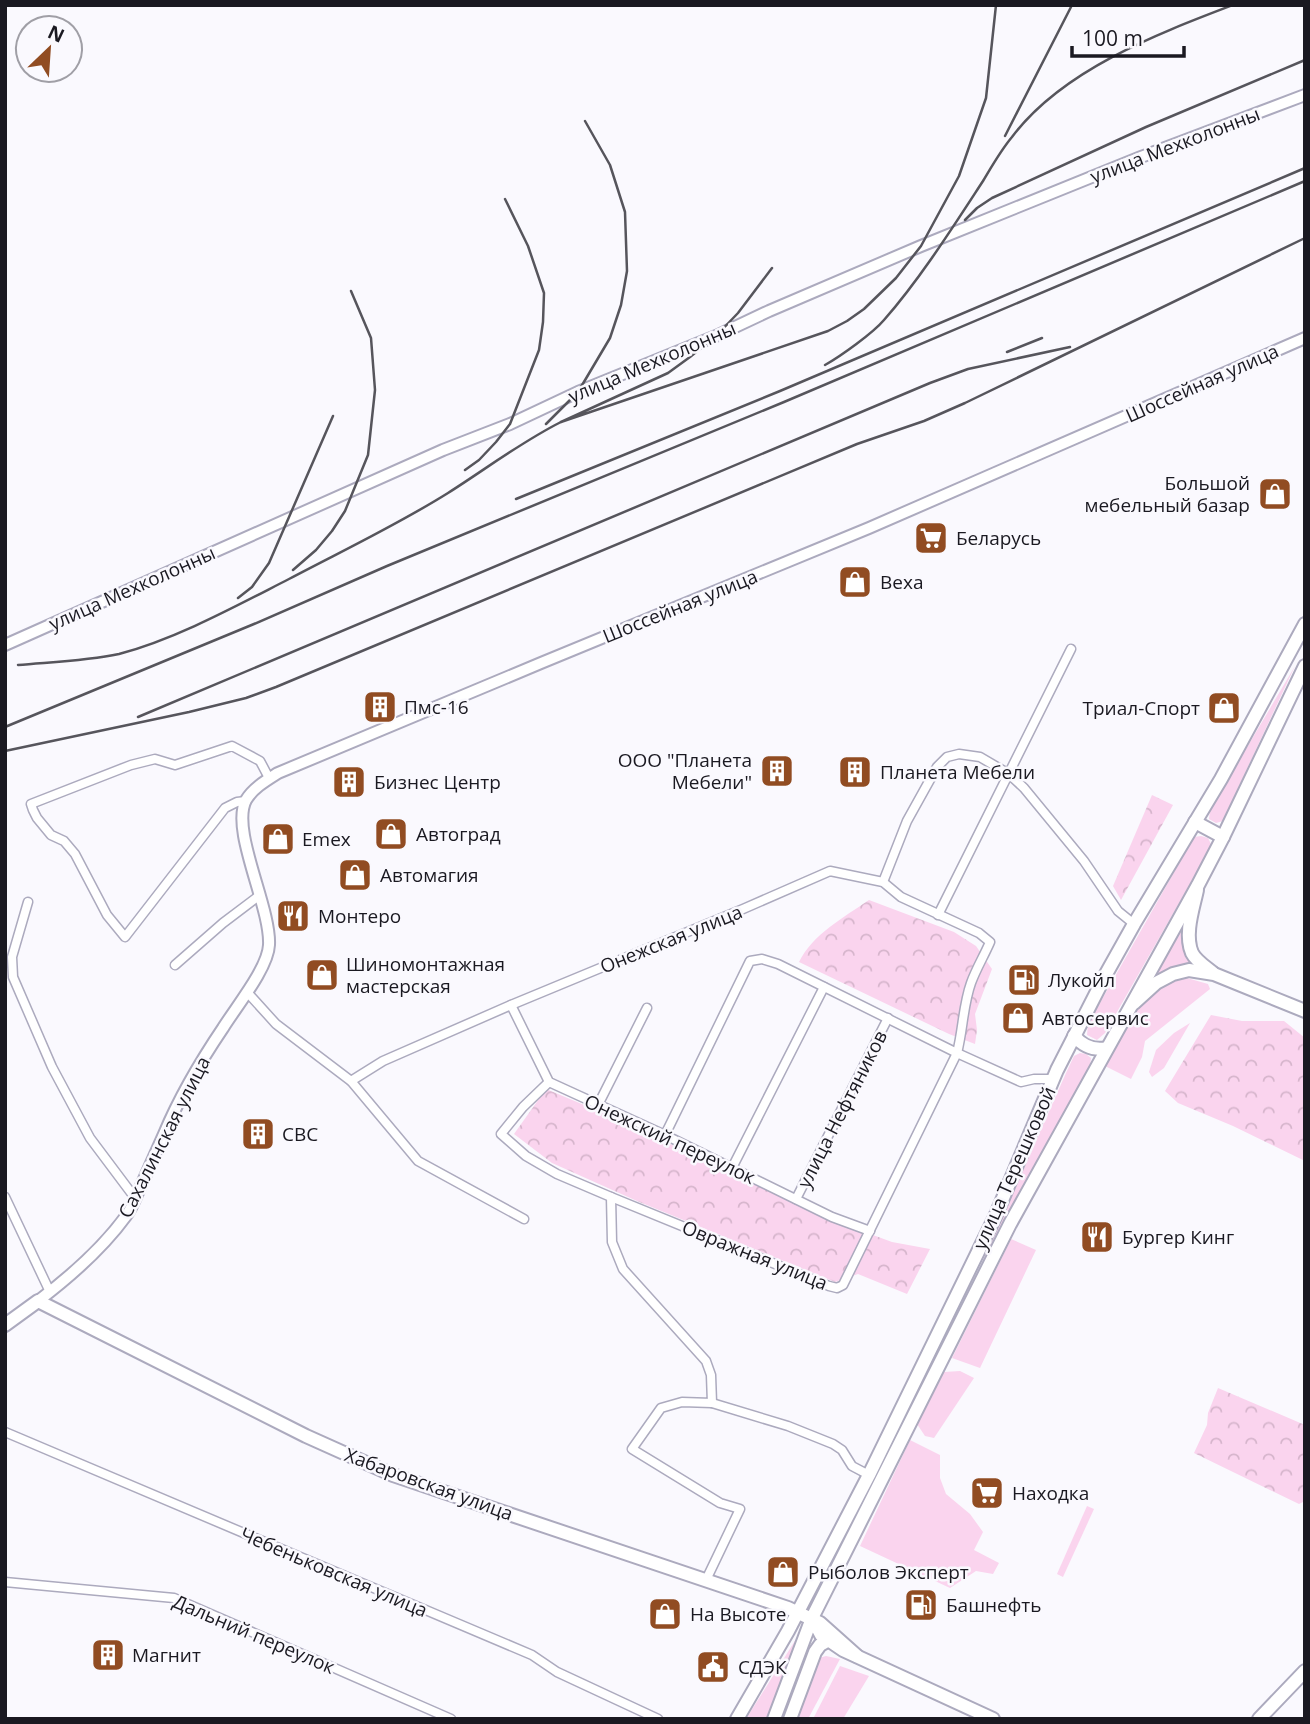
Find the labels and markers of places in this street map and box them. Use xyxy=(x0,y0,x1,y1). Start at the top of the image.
place label: Большой мебельный базар xyxy=(1084,470,1250,518)
shop icon: Большой мебельный базар xyxy=(1256,475,1294,513)
supermarket icon: Беларусь xyxy=(912,519,950,557)
place label: Беларусь xyxy=(956,525,1041,551)
shop icon: Веха xyxy=(836,563,874,601)
place label: Веха xyxy=(880,569,923,595)
building icon: Пмс-16 xyxy=(361,688,399,726)
shop icon: Триал-Спорт xyxy=(1205,689,1243,727)
place label: Пмс-16 xyxy=(404,694,469,720)
place label: Триал-Спорт xyxy=(1083,695,1200,721)
place label: ООО "Планета Мебели" xyxy=(618,747,752,795)
building icon: ООО "Планета Мебели" xyxy=(758,752,796,790)
building icon: Планета Мебели xyxy=(836,753,874,791)
place label: Планета Мебели xyxy=(880,759,1035,785)
building icon: Бизнес Центр xyxy=(330,763,368,801)
place label: Бизнес Центр xyxy=(374,769,501,795)
shop icon: Автоград xyxy=(372,815,410,853)
shop icon: Emex xyxy=(259,820,297,858)
place label: Автоград xyxy=(416,821,501,847)
place label: Emex xyxy=(302,826,351,852)
shop icon: Автомагия xyxy=(336,856,374,894)
place label: Автомагия xyxy=(380,862,479,888)
restaurant icon: Монтеро xyxy=(274,897,312,935)
place label: Монтеро xyxy=(318,903,401,929)
place label: Шиномонтажная мастерская xyxy=(346,951,505,999)
shop icon: Шиномонтажная мастерская xyxy=(303,956,341,994)
fuel station icon: Лукойл xyxy=(1005,961,1043,999)
place label: Лукойл xyxy=(1048,967,1115,993)
shop icon: Автосервис xyxy=(999,999,1037,1037)
place label: Автосервис xyxy=(1042,1005,1149,1031)
building icon: СВС xyxy=(239,1115,277,1153)
place label: СВС xyxy=(282,1121,318,1147)
restaurant icon: Бургер Кинг xyxy=(1078,1218,1116,1256)
place label: Бургер Кинг xyxy=(1122,1224,1234,1250)
supermarket icon: Находка xyxy=(968,1474,1006,1512)
place label: Находка xyxy=(1012,1480,1089,1506)
shop icon: Рыболов Эксперт xyxy=(764,1553,802,1591)
place label: Рыболов Эксперт xyxy=(808,1559,969,1585)
fuel station icon: Башнефть xyxy=(902,1586,940,1624)
place label: Башнефть xyxy=(946,1592,1042,1618)
shop icon: На Высоте xyxy=(646,1595,684,1633)
place label: На Высоте xyxy=(690,1601,787,1627)
building icon: Магнит xyxy=(89,1636,127,1674)
place label: Магнит xyxy=(132,1642,201,1668)
public building icon: СДЭК xyxy=(694,1648,732,1686)
place label: СДЭК xyxy=(738,1654,787,1680)

